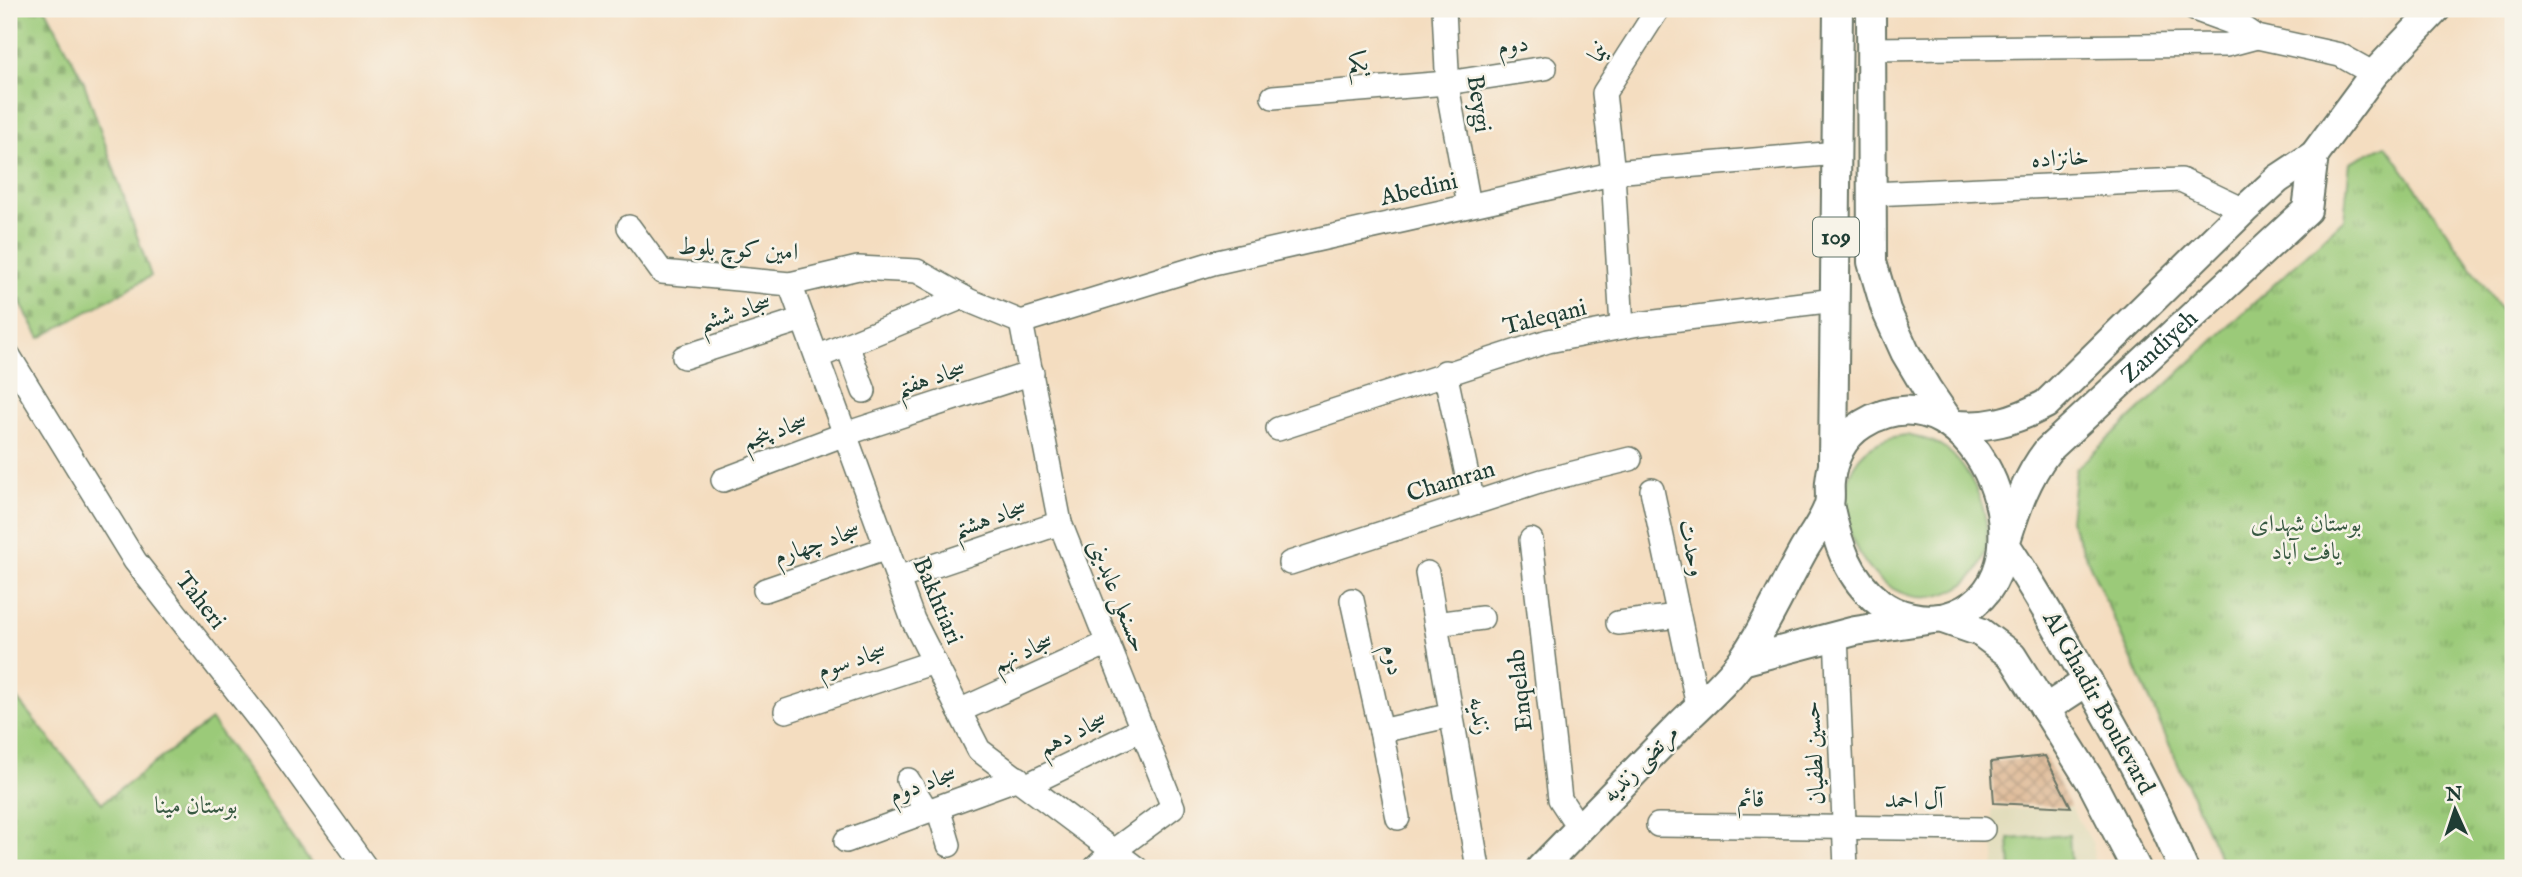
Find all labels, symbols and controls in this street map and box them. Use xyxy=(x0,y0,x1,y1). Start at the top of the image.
street label: دوم xyxy=(1495,28,1531,68)
street label: نیما xyxy=(1581,37,1617,69)
street label: یکم xyxy=(1346,48,1372,85)
street label: Beygi xyxy=(1459,73,1497,135)
street label: خانزاده xyxy=(2030,142,2090,176)
street label: Abedini xyxy=(1376,166,1461,214)
road number: 109 xyxy=(1813,218,1859,256)
street label: امین کوچ بلوط xyxy=(677,231,799,273)
street label: سجاد ششم xyxy=(695,287,777,346)
street label: Taleqani xyxy=(1500,293,1590,343)
street label: Zandiyeh xyxy=(2114,303,2205,390)
street label: سجاد هفتم xyxy=(892,353,972,411)
street label: سجاد پنجم xyxy=(738,406,814,463)
street label: Chamran xyxy=(1403,454,1499,510)
street label: سجاد هشتم xyxy=(949,492,1033,553)
park label: بوستان شهدای یافت آباد xyxy=(2251,509,2361,568)
street label: سجاد چهارم xyxy=(770,515,866,577)
street label: وحدت xyxy=(1670,517,1712,579)
street label: حسنعلی عابدینی xyxy=(1080,535,1154,657)
street label: Bakhtiari xyxy=(905,553,969,649)
street label: Taheri xyxy=(168,566,232,636)
street label: Al Ghadir Boulevard xyxy=(2034,605,2161,800)
street label: سجاد نهم xyxy=(988,626,1060,685)
street label: سجاد سوم xyxy=(813,635,892,691)
street label: دوم xyxy=(1370,641,1410,679)
street label: Enqelab xyxy=(1501,647,1541,732)
street label: زندیه xyxy=(1460,694,1498,738)
street label: حسین لطفیان xyxy=(1797,700,1833,806)
street label: سجاد دهم xyxy=(1034,704,1115,768)
street label: مرتضی زندیه xyxy=(1596,718,1686,810)
street label: سجاد دوم xyxy=(885,759,962,815)
north arrow xyxy=(2420,776,2490,846)
text: N xyxy=(2444,783,2464,807)
street label: قائم xyxy=(1737,784,1765,820)
street label: آل احمد xyxy=(1884,785,1947,817)
park label: بوستان مینا xyxy=(154,791,238,822)

